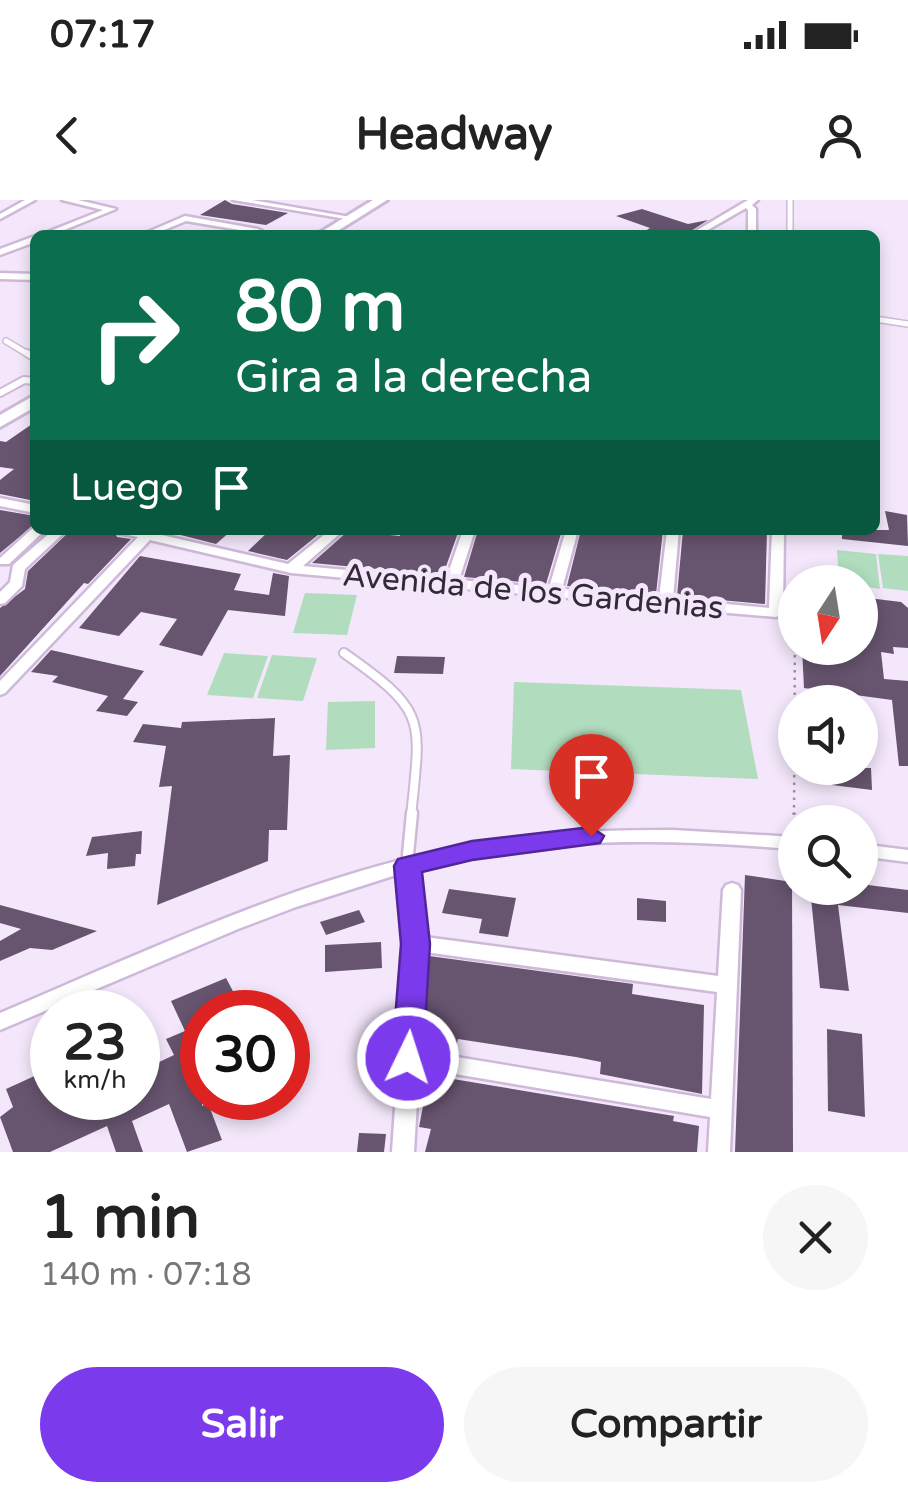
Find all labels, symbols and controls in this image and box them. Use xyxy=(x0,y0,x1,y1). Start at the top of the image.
text: 07:17 xyxy=(50,12,155,58)
icon: back xyxy=(40,108,95,163)
text: Headway xyxy=(356,108,552,162)
icon: person xyxy=(813,108,868,163)
text: 80 m xyxy=(235,266,405,350)
icon: right xyxy=(70,270,200,400)
text: Gira a la derecha xyxy=(235,351,592,405)
icon: arrive xyxy=(204,460,259,515)
text: Luego xyxy=(70,465,184,511)
street label: Avenida de los Gardenias xyxy=(341,556,725,628)
north arrow xyxy=(778,565,878,665)
map controls xyxy=(778,565,878,905)
button: sound xyxy=(778,685,878,785)
pin xyxy=(549,734,634,837)
icon: arrive xyxy=(564,749,619,804)
button: search xyxy=(778,805,878,905)
speed limit sign: 30 xyxy=(180,990,310,1120)
position arrow xyxy=(356,1006,460,1110)
text: 23 xyxy=(64,1013,126,1073)
text: km/h xyxy=(64,1065,126,1095)
text: 1 min xyxy=(40,1182,200,1254)
button: close xyxy=(763,1185,868,1290)
text: 140 m · 07:18 xyxy=(40,1256,252,1294)
button: Salir xyxy=(40,1367,444,1482)
button: Compartir xyxy=(464,1367,868,1482)

